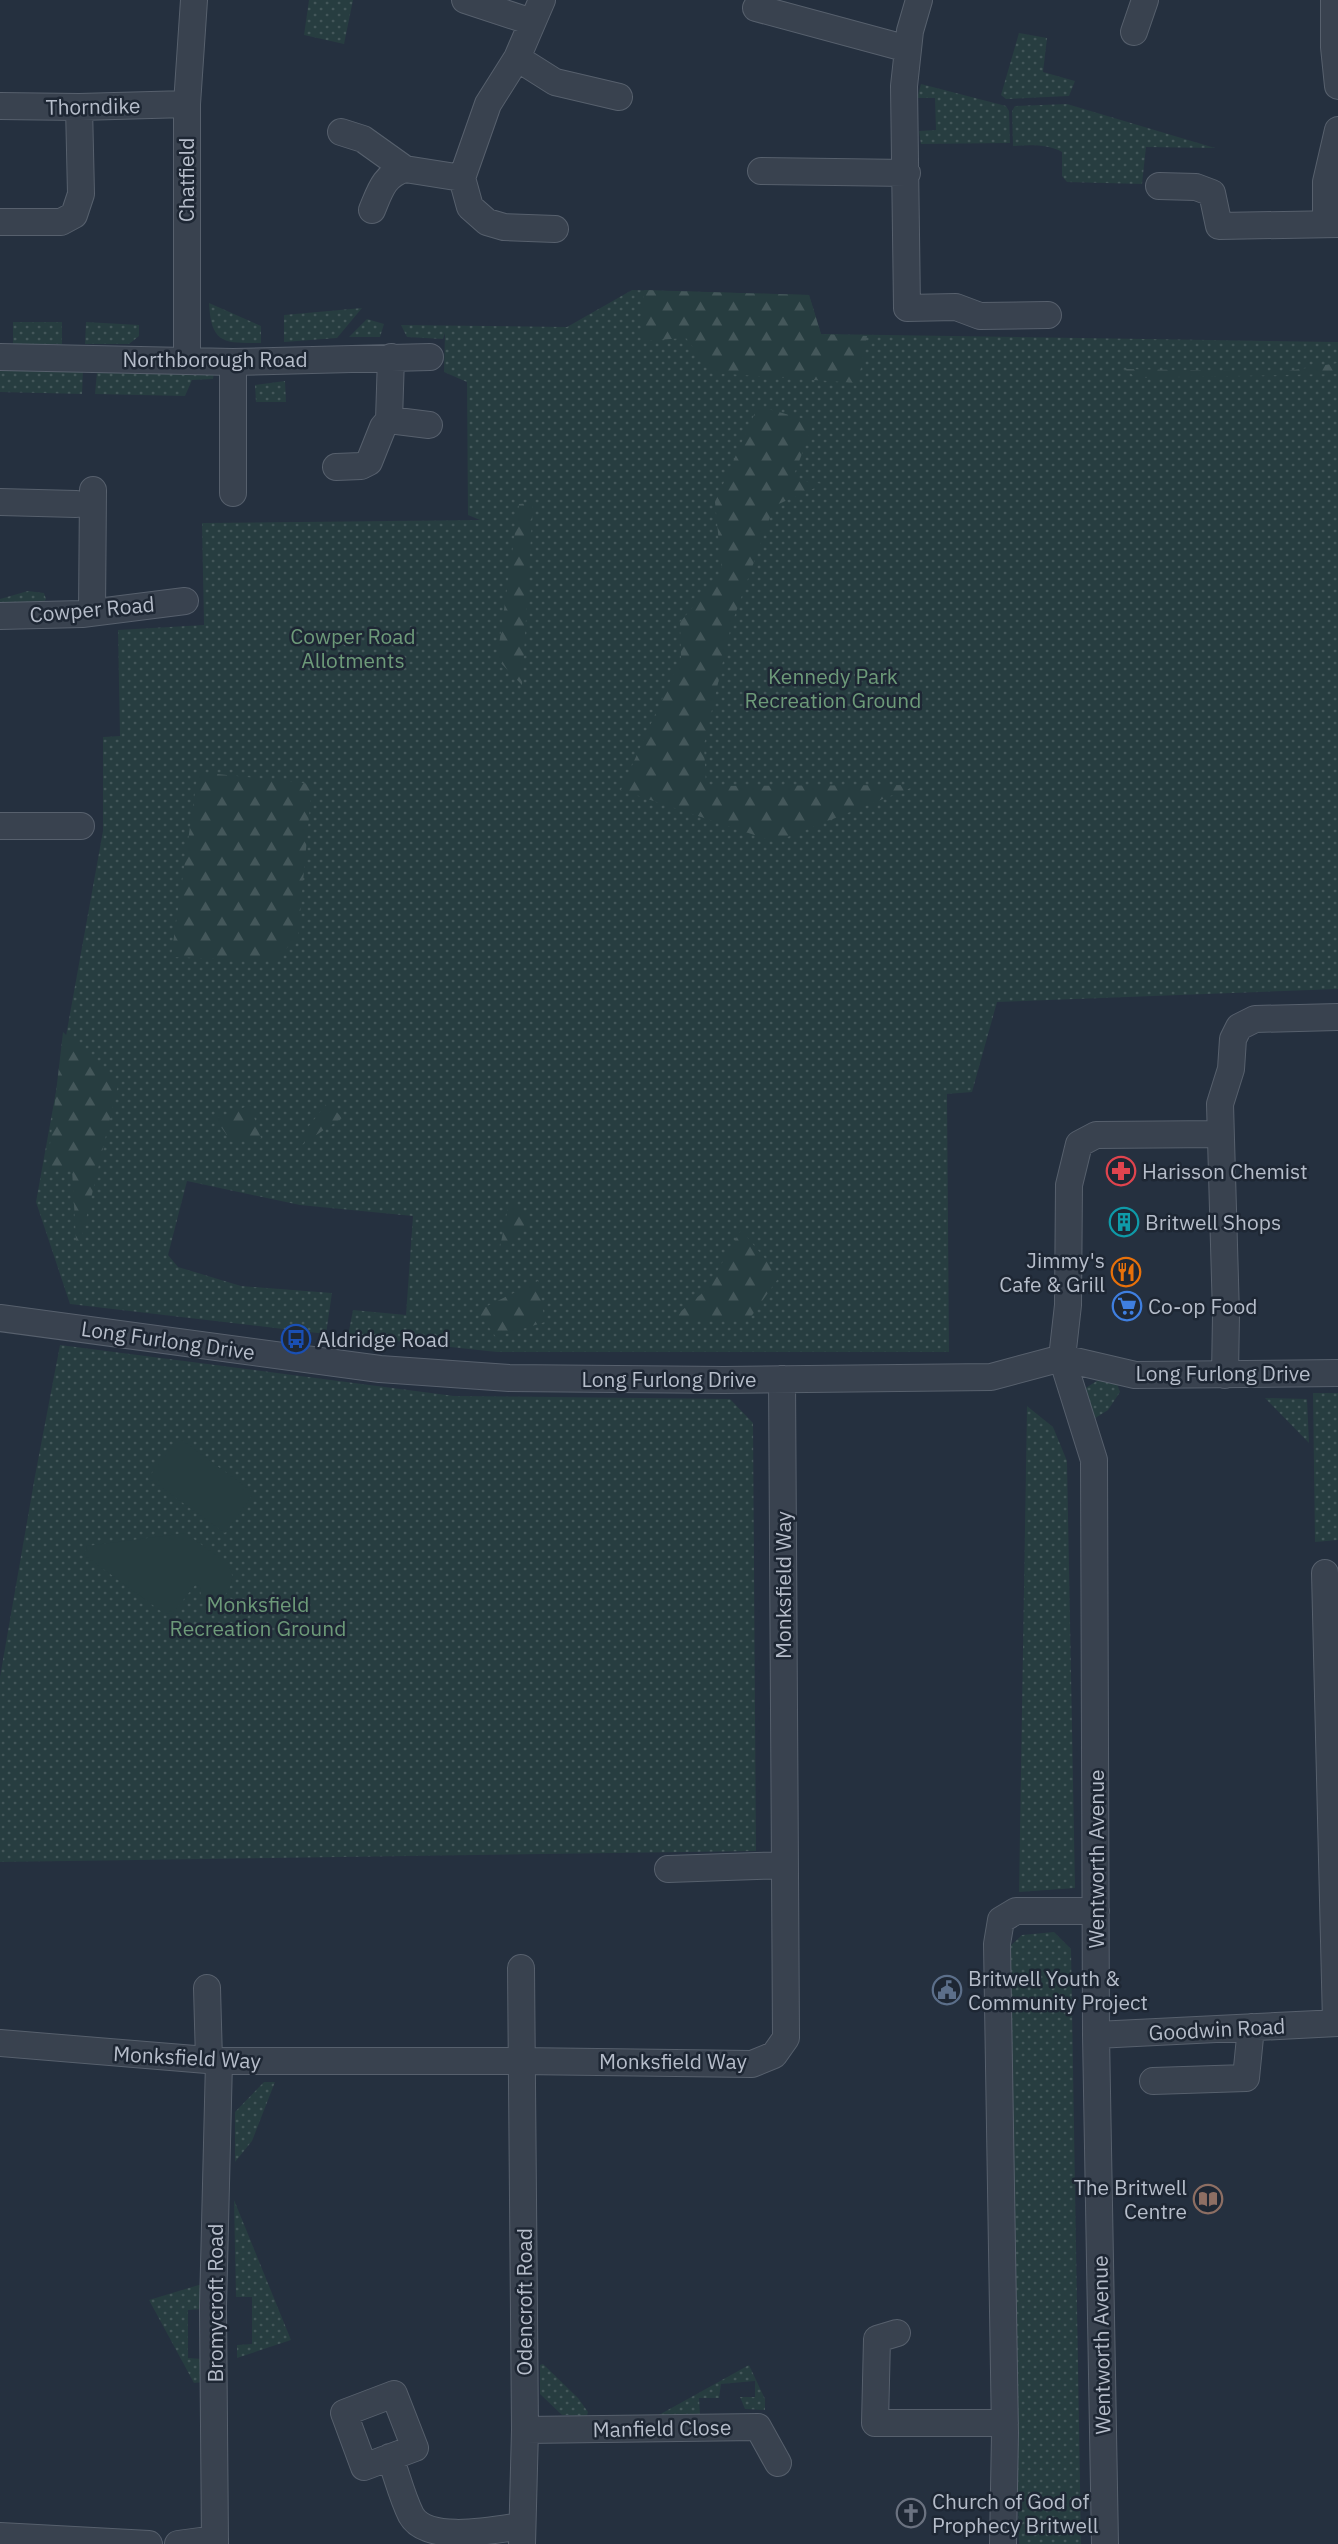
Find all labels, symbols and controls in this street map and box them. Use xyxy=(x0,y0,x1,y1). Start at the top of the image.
street label: Thorndike xyxy=(45,91,141,121)
street label: Chatfield xyxy=(172,138,200,222)
street label: Northborough Road xyxy=(122,345,308,373)
street label: Cowper Road xyxy=(28,590,156,628)
park label: Cowper Road Allotments xyxy=(290,622,416,674)
park label: Kennedy Park Recreation Ground xyxy=(745,662,921,714)
pharmacy icon: Harisson Chemist xyxy=(1105,1155,1137,1187)
place label: Harisson Chemist xyxy=(1142,1157,1308,1185)
building icon: Britwell Shops xyxy=(1108,1206,1140,1238)
place label: Britwell Shops xyxy=(1145,1208,1281,1236)
place label: Jimmy's Cafe & Grill xyxy=(999,1246,1105,1298)
restaurant icon: Jimmy's Cafe & Grill xyxy=(1110,1256,1142,1288)
supermarket icon: Co-op Food xyxy=(1111,1290,1143,1322)
place label: Co-op Food xyxy=(1148,1292,1257,1320)
street label: Long Furlong Drive xyxy=(79,1314,257,1366)
bus stop icon: Aldridge Road xyxy=(280,1323,312,1355)
place label: Aldridge Road xyxy=(317,1325,449,1353)
street label: Long Furlong Drive xyxy=(1135,1359,1311,1387)
street label: Long Furlong Drive xyxy=(581,1365,757,1393)
street label: Monksfield Way xyxy=(769,1510,797,1659)
park label: Monksfield Recreation Ground xyxy=(170,1590,346,1642)
street label: Wentworth Avenue xyxy=(1082,1769,1110,1949)
place label: Britwell Youth & Community Project xyxy=(968,1964,1148,2016)
public building icon: Britwell Youth & Community Project xyxy=(931,1974,963,2006)
street label: Goodwin Road xyxy=(1148,2011,1286,2047)
street label: Monksfield Way xyxy=(112,2039,262,2075)
street label: Monksfield Way xyxy=(599,2047,748,2075)
place label: The Britwell Centre xyxy=(1074,2173,1187,2225)
library icon: The Britwell Centre xyxy=(1192,2183,1224,2215)
street label: Bromycroft Road xyxy=(201,2224,229,2382)
street label: Odencroft Road xyxy=(510,2228,538,2376)
street label: Wentworth Avenue xyxy=(1085,2255,1117,2435)
street label: Manfield Close xyxy=(592,2413,732,2443)
place label: Church of God of Prophecy Britwell xyxy=(932,2487,1099,2539)
church icon: Church of God of Prophecy Britwell xyxy=(895,2497,927,2529)

